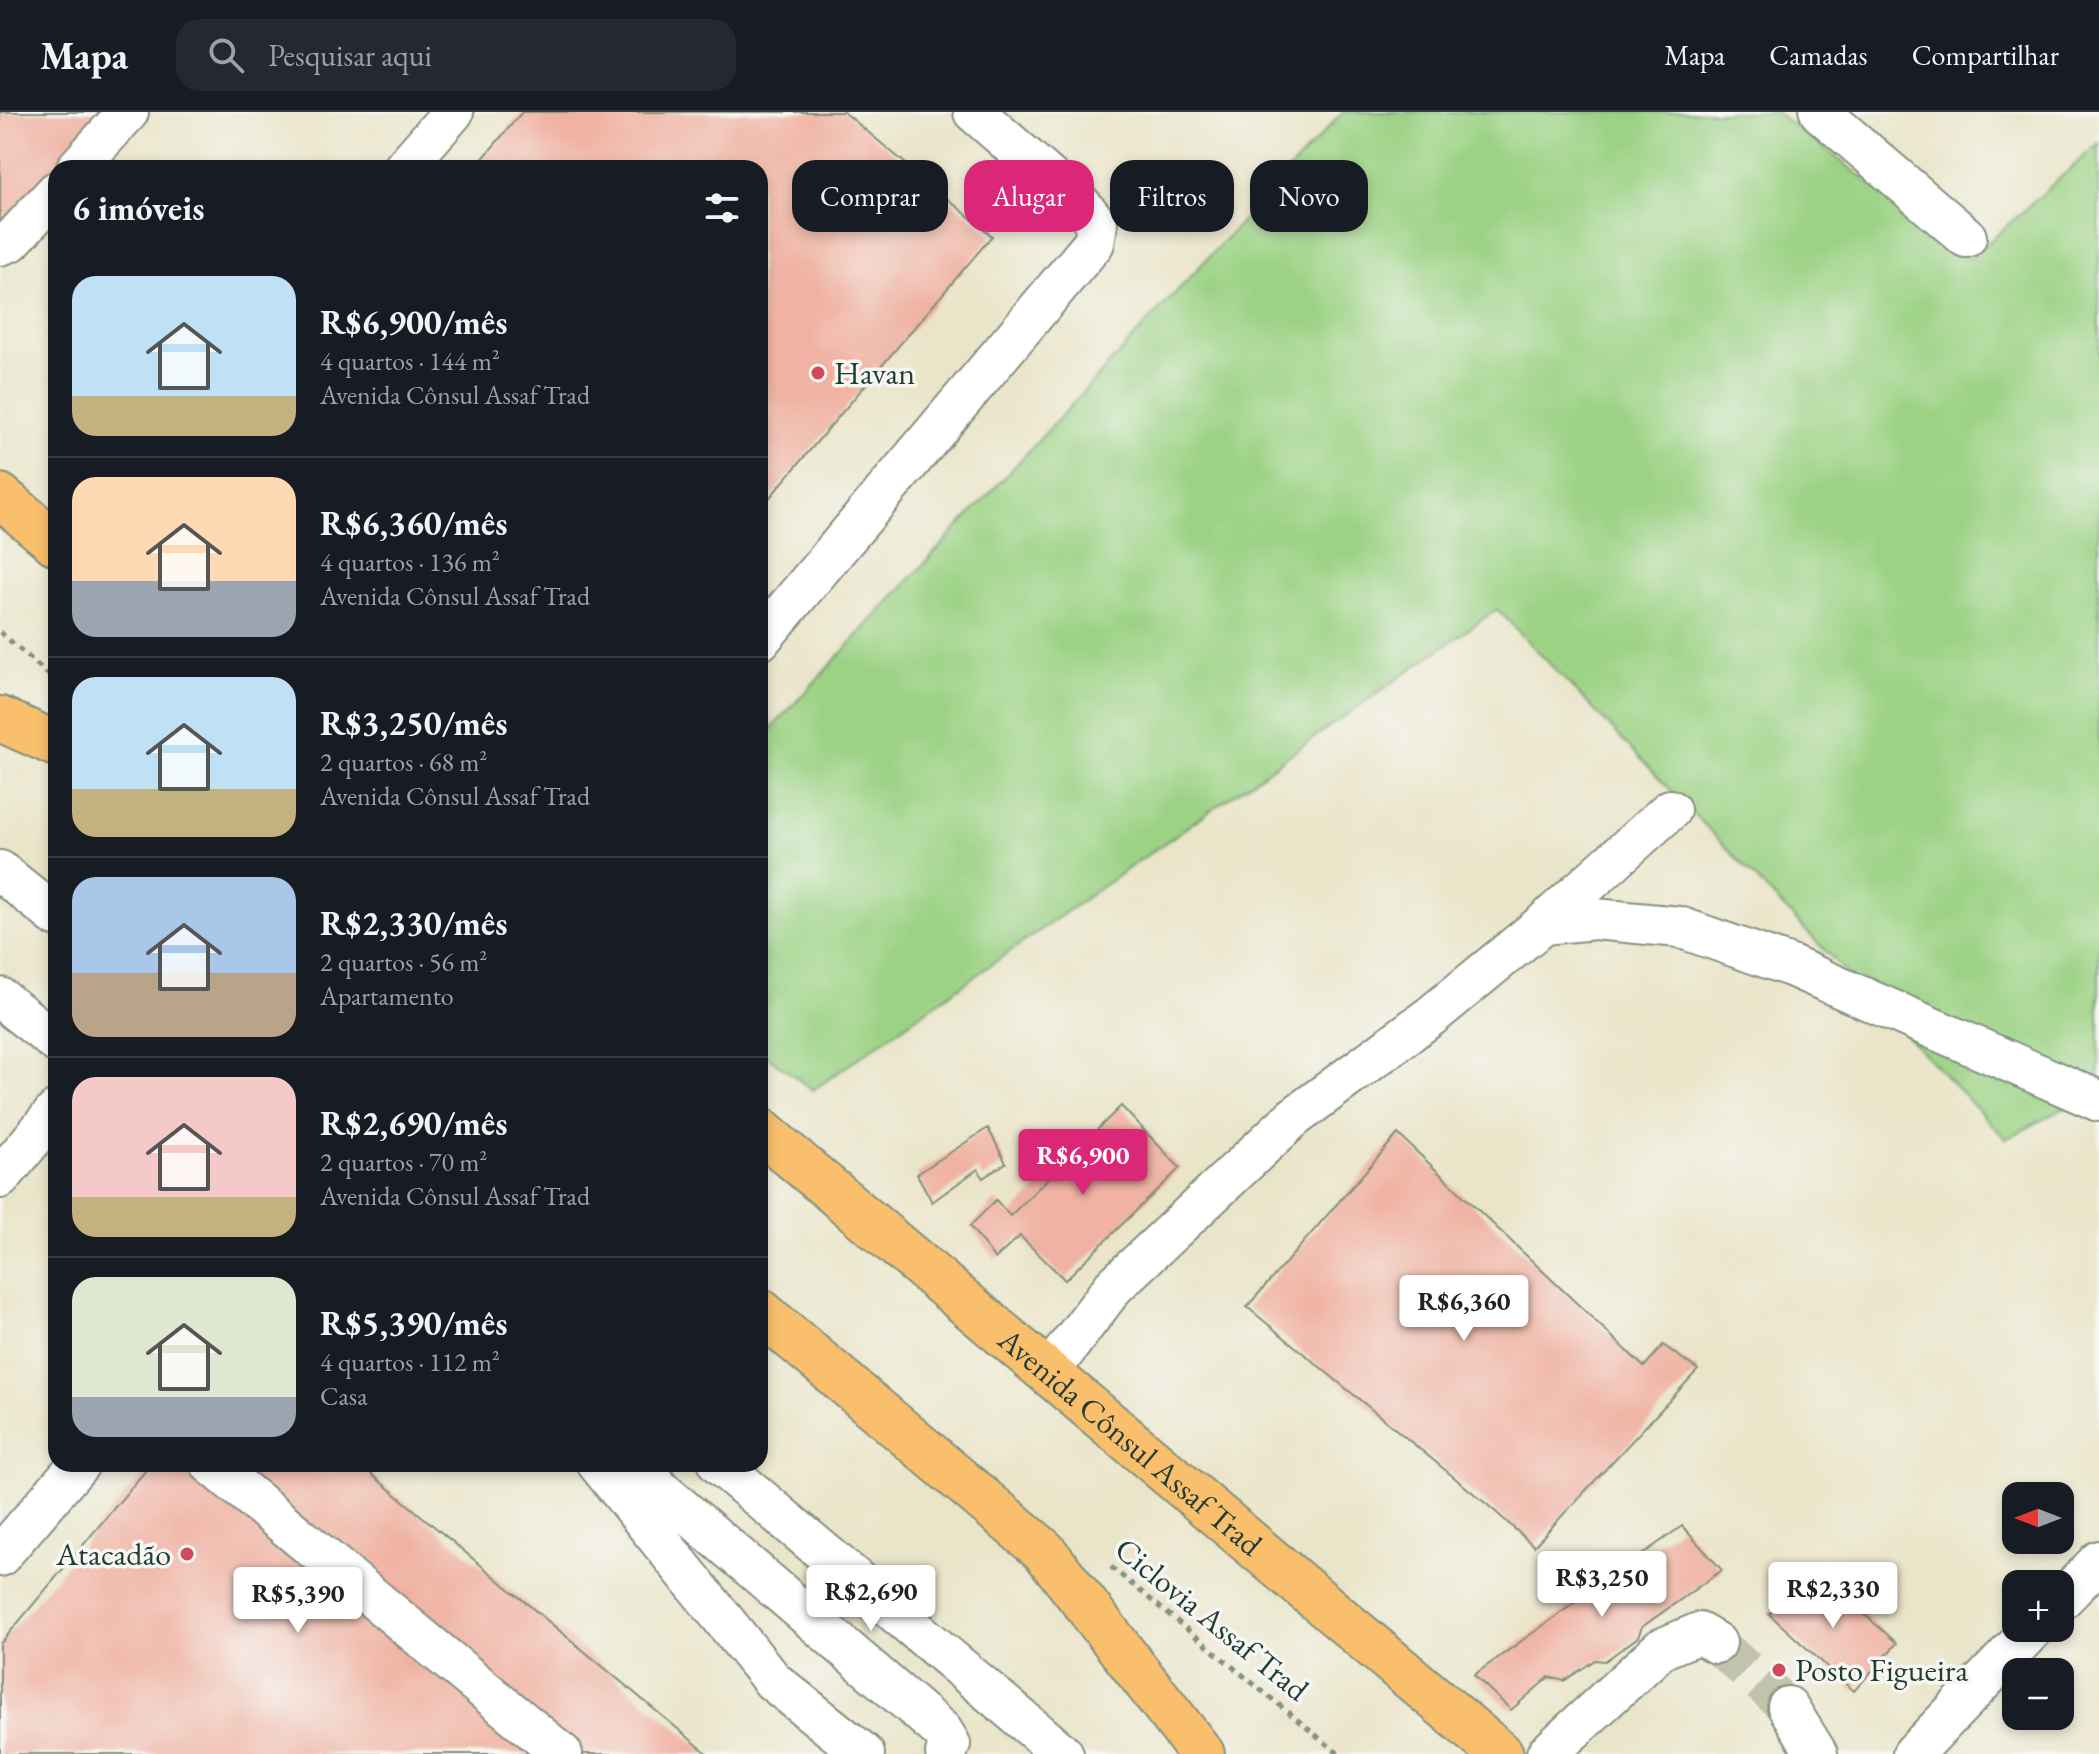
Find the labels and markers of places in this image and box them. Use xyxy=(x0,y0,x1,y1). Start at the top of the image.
place label: Havan xyxy=(834,352,915,394)
marker: Havan xyxy=(809,364,827,382)
pin: R$6,900 xyxy=(1009,1129,1157,1197)
pin: R$6,360 xyxy=(1390,1275,1538,1343)
place label: Atacadão xyxy=(55,1533,171,1575)
marker: Atacadão xyxy=(178,1545,196,1563)
pin: R$3,250 xyxy=(1528,1551,1676,1619)
pin: R$2,330 xyxy=(1759,1562,1907,1630)
pin: R$2,690 xyxy=(797,1565,945,1633)
pin: R$5,390 xyxy=(224,1567,372,1635)
place label: Posto Figueira xyxy=(1795,1649,1969,1691)
marker: Posto Figueira xyxy=(1770,1661,1788,1679)

